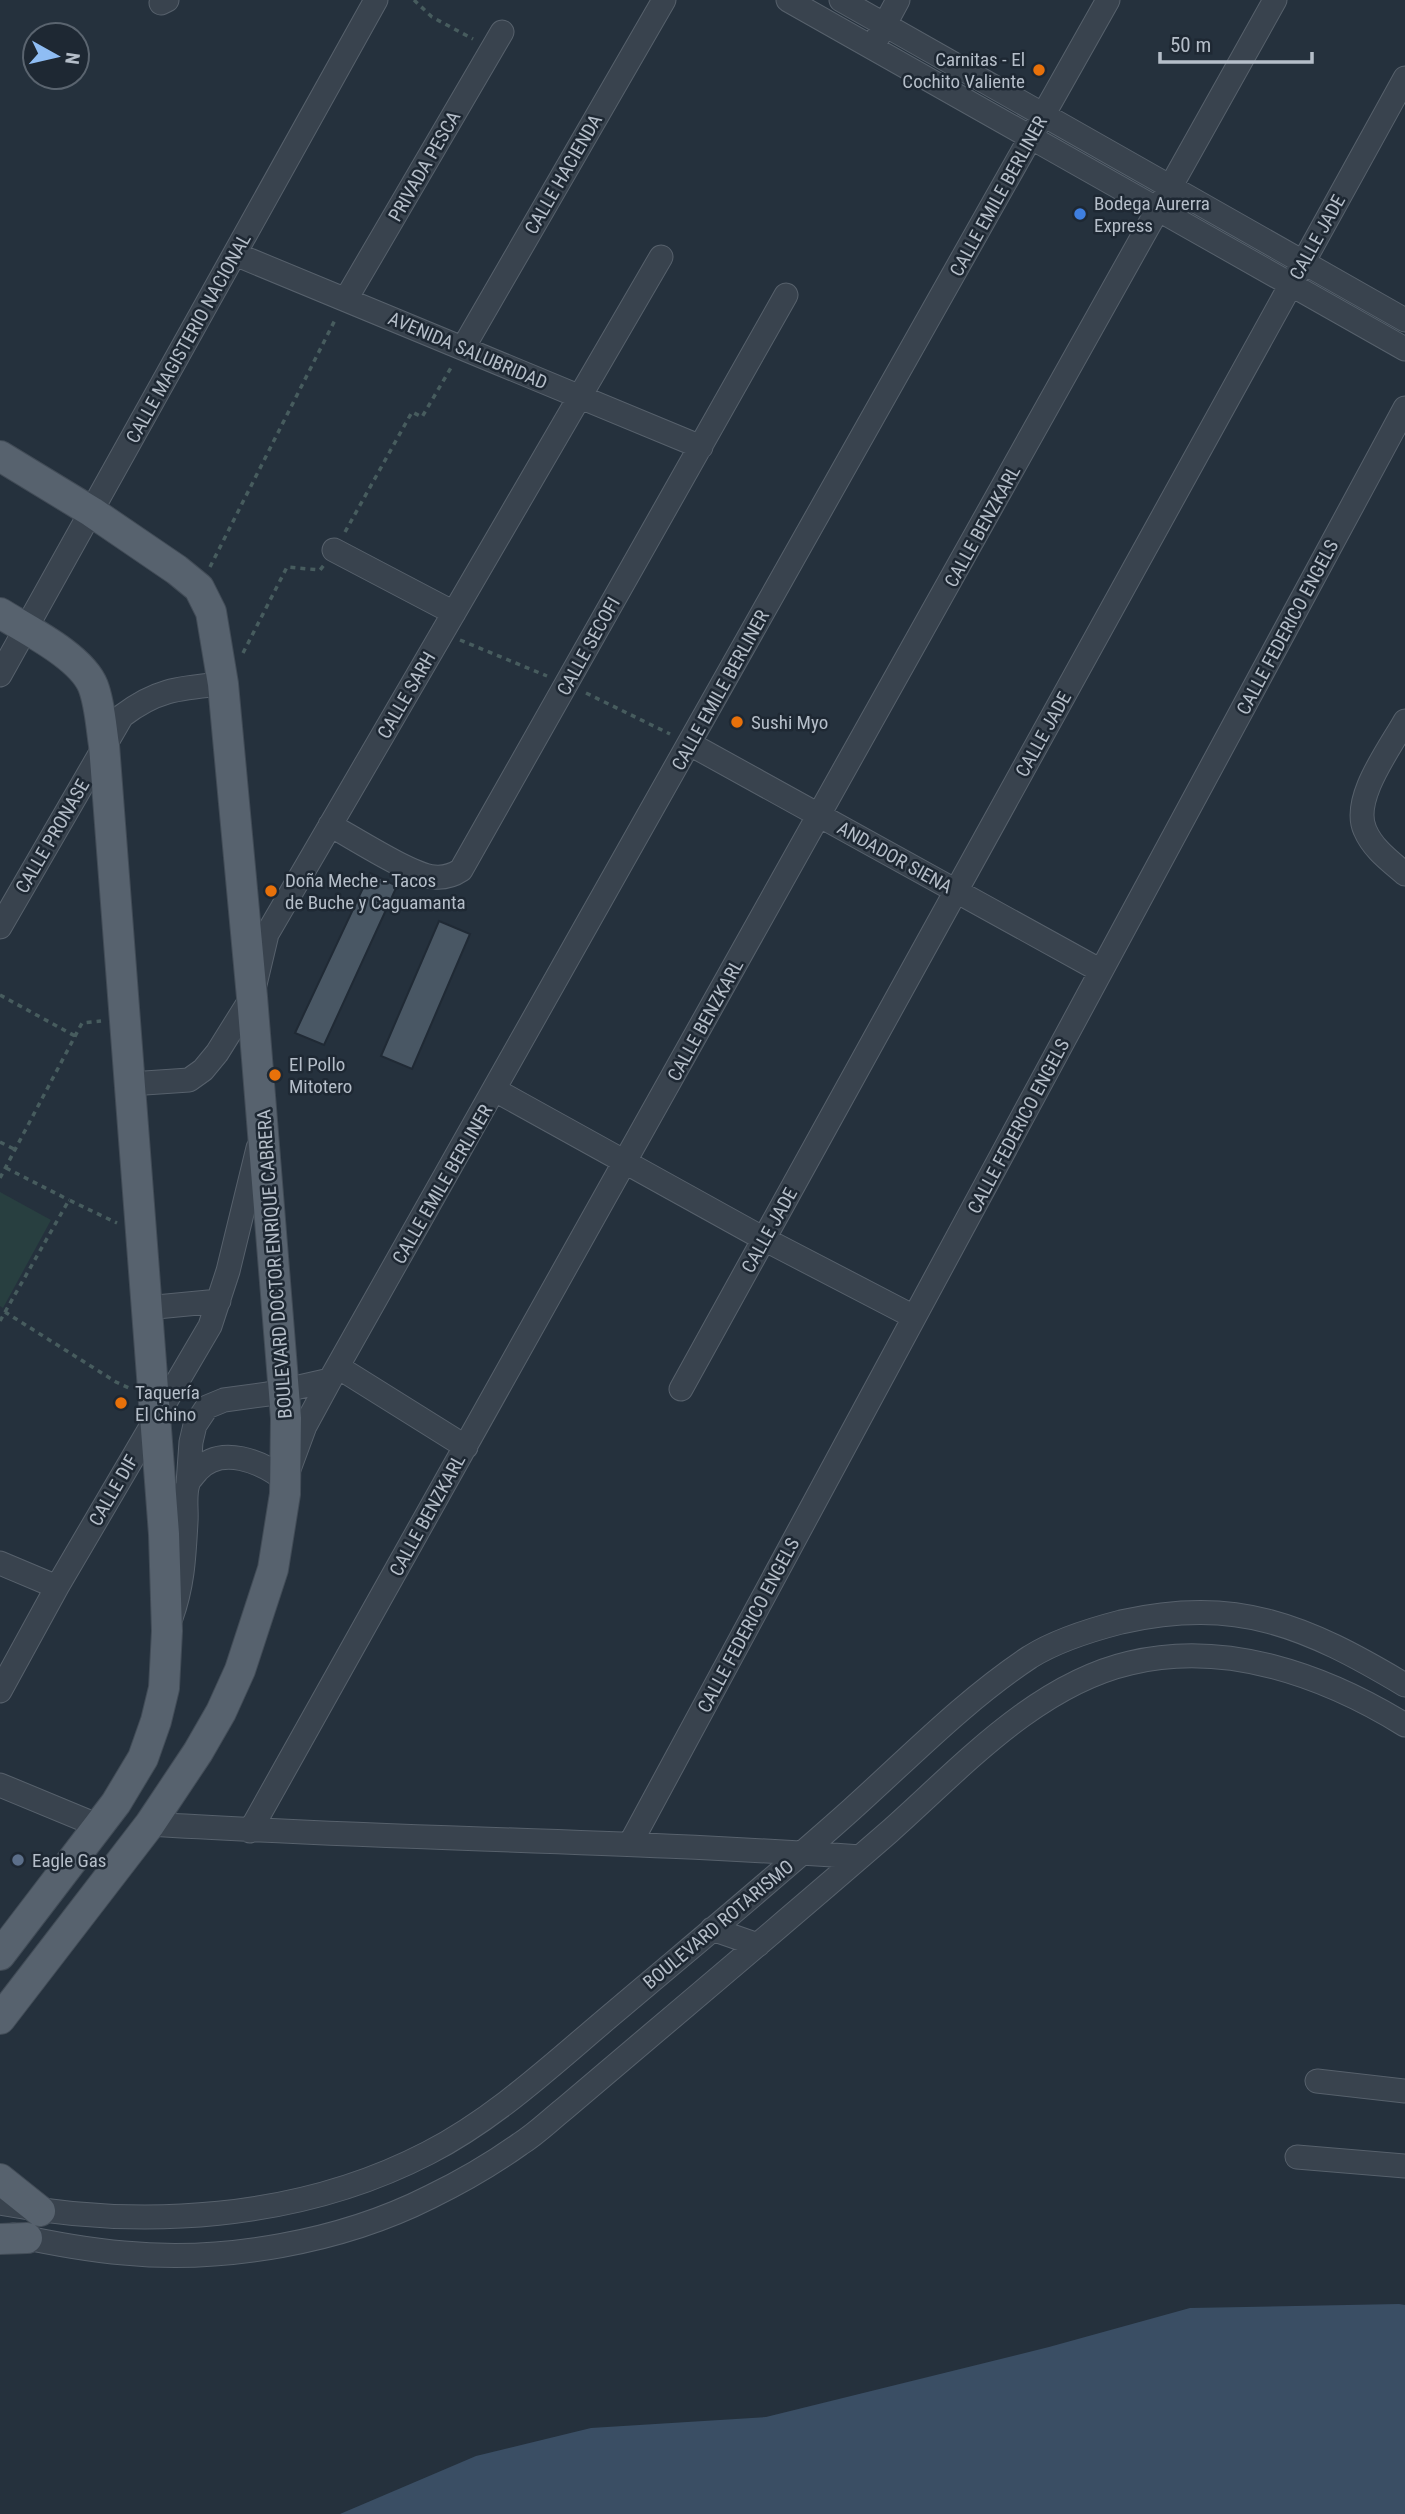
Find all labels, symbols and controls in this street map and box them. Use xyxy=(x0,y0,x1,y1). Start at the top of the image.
north arrow xyxy=(21,21,91,91)
scale bar xyxy=(1160,21,1312,65)
text: 50 m xyxy=(1170,33,1211,57)
place label: Carnitas - El Cochito Valiente xyxy=(902,48,1025,93)
text: N xyxy=(60,51,85,66)
marker: Carnitas - El Cochito Valiente xyxy=(1031,62,1047,78)
street label: PRIVADA PESCA xyxy=(384,107,465,226)
street label: CALLE HACIENDA xyxy=(520,110,607,238)
street label: CALLE EMILE BERLINER xyxy=(945,112,1052,281)
street label: CALLE JADE xyxy=(1285,191,1350,284)
place label: Bodega Aurerra Express xyxy=(1094,192,1210,237)
marker: Bodega Aurerra Express xyxy=(1072,206,1088,222)
street label: CALLE MAGISTERIO NACIONAL xyxy=(121,229,256,447)
street label: AVENIDA SALUBRIDAD xyxy=(385,307,551,394)
street label: CALLE BENZKARL xyxy=(940,461,1025,591)
street label: CALLE FEDERICO ENGELS xyxy=(1232,536,1343,719)
street label: CALLE SECOFI xyxy=(552,593,625,699)
street label: CALLE EMILE BERLINER xyxy=(667,606,774,775)
street label: CALLE SARH xyxy=(372,648,440,743)
street label: CALLE JADE xyxy=(1011,688,1076,781)
place label: Sushi Myo xyxy=(751,711,828,734)
marker: Sushi Myo xyxy=(729,714,745,730)
street label: CALLE PRONASE xyxy=(11,775,94,897)
street label: ANDADOR SIENA xyxy=(833,816,956,899)
place label: Doña Meche - Tacos de Buche y Caguamanta xyxy=(285,869,466,914)
marker: Doña Meche - Tacos de Buche y Caguamanta xyxy=(263,883,279,899)
street label: CALLE BENZKARL xyxy=(663,955,748,1085)
street label: CALLE FEDERICO ENGELS xyxy=(963,1035,1074,1218)
place label: El Pollo Mitotero xyxy=(289,1053,352,1098)
marker: El Pollo Mitotero xyxy=(267,1067,283,1083)
street label: CALLE EMILE BERLINER xyxy=(387,1101,497,1268)
street label: BOULEVARD DOCTOR ENRIQUE CABRERA xyxy=(252,1108,297,1419)
street label: CALLE JADE xyxy=(737,1184,802,1277)
place label: Taquería El Chino xyxy=(135,1381,200,1426)
marker: Taquería El Chino xyxy=(113,1395,129,1411)
street label: CALLE BENZKARL xyxy=(385,1450,470,1580)
street label: CALLE DIF xyxy=(84,1451,143,1530)
street label: CALLE FEDERICO ENGELS xyxy=(693,1534,804,1717)
place label: Eagle Gas xyxy=(32,1849,107,1872)
marker: Eagle Gas xyxy=(10,1852,26,1868)
street label: BOULEVARD ROTARISMO xyxy=(639,1855,798,1994)

